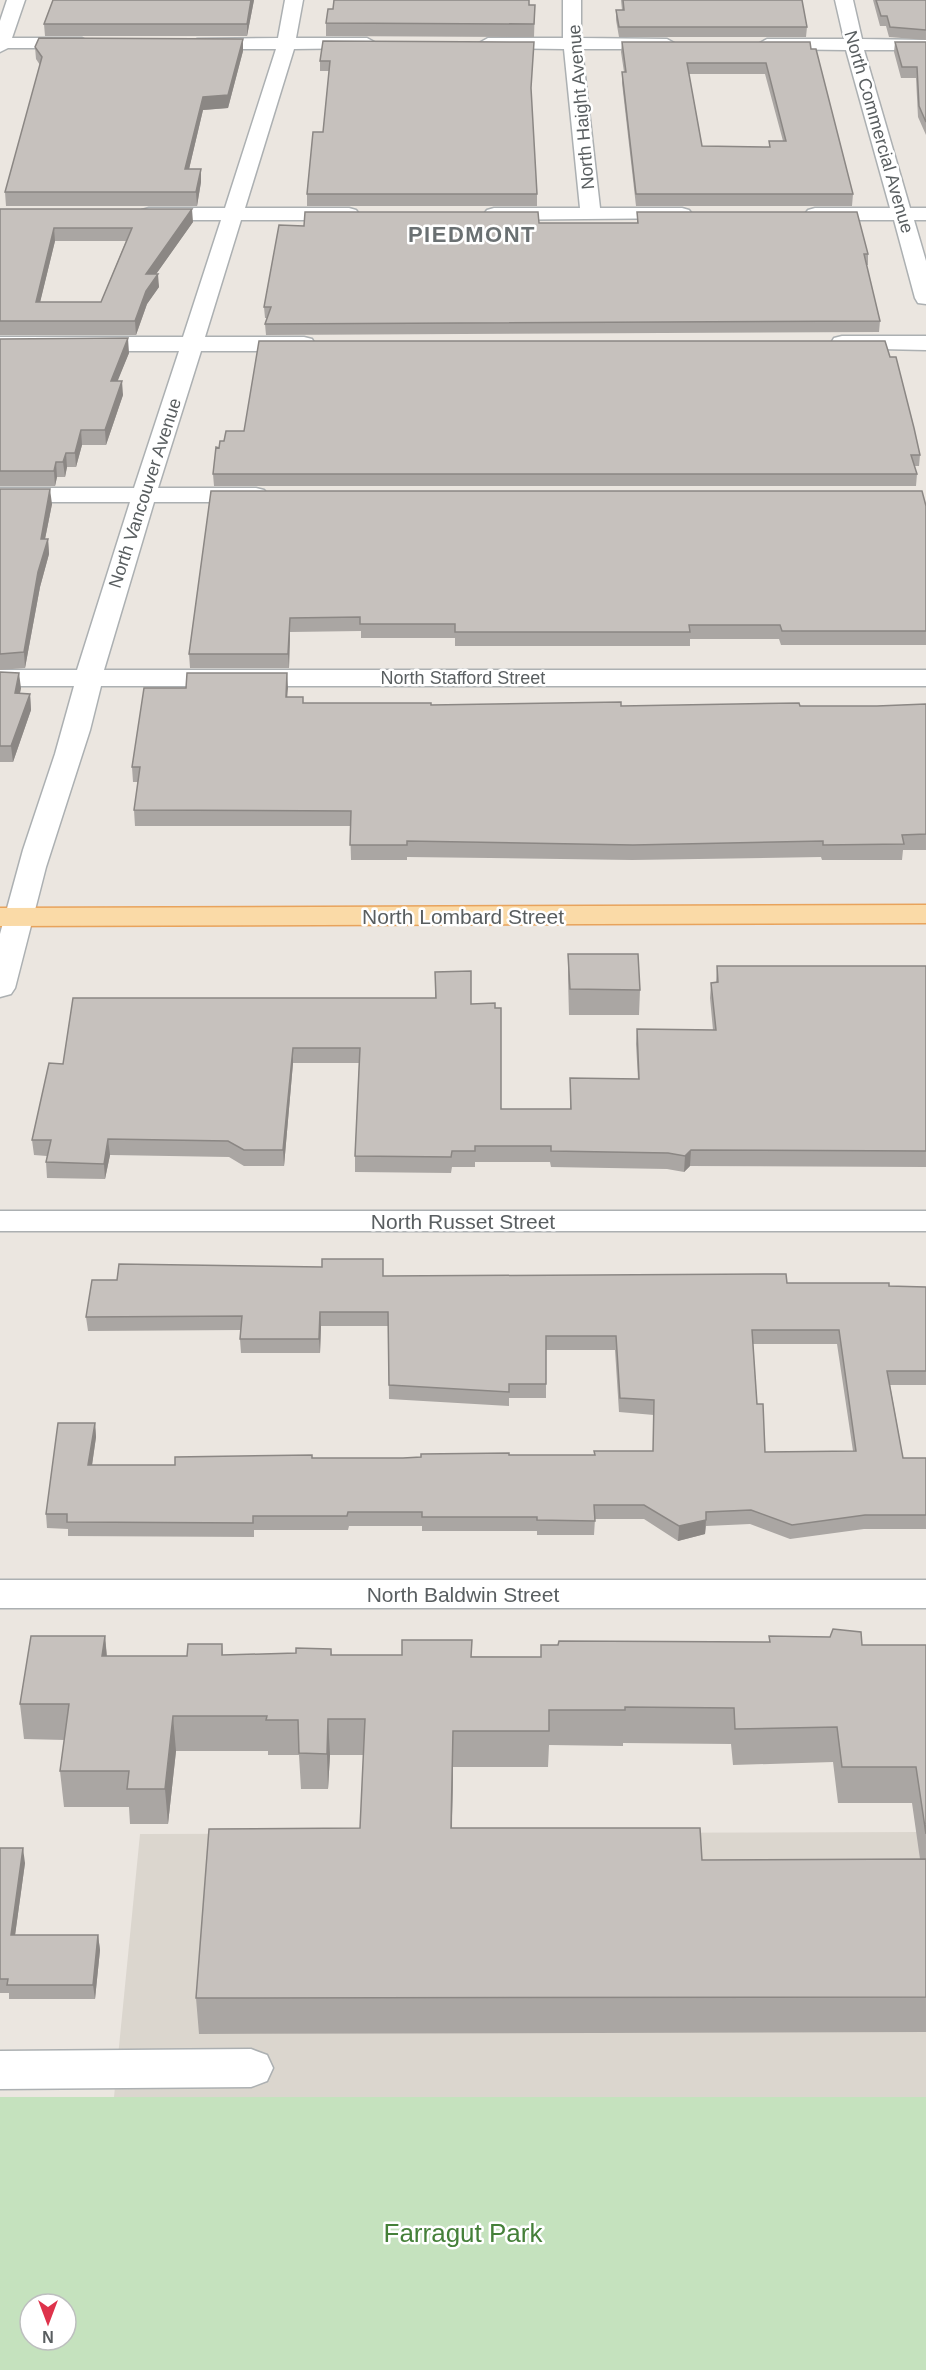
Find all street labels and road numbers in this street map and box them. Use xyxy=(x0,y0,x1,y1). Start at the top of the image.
street label: North Haight Avenue xyxy=(564,24,598,190)
street label: North Commercial Avenue xyxy=(840,28,918,236)
street label: North Vancouver Avenue xyxy=(105,396,185,590)
street label: North Stafford Street xyxy=(381,668,545,688)
street label: North Lombard Street xyxy=(362,905,564,928)
street label: North Russet Street xyxy=(371,1210,555,1233)
street label: North Baldwin Street xyxy=(367,1583,559,1606)

